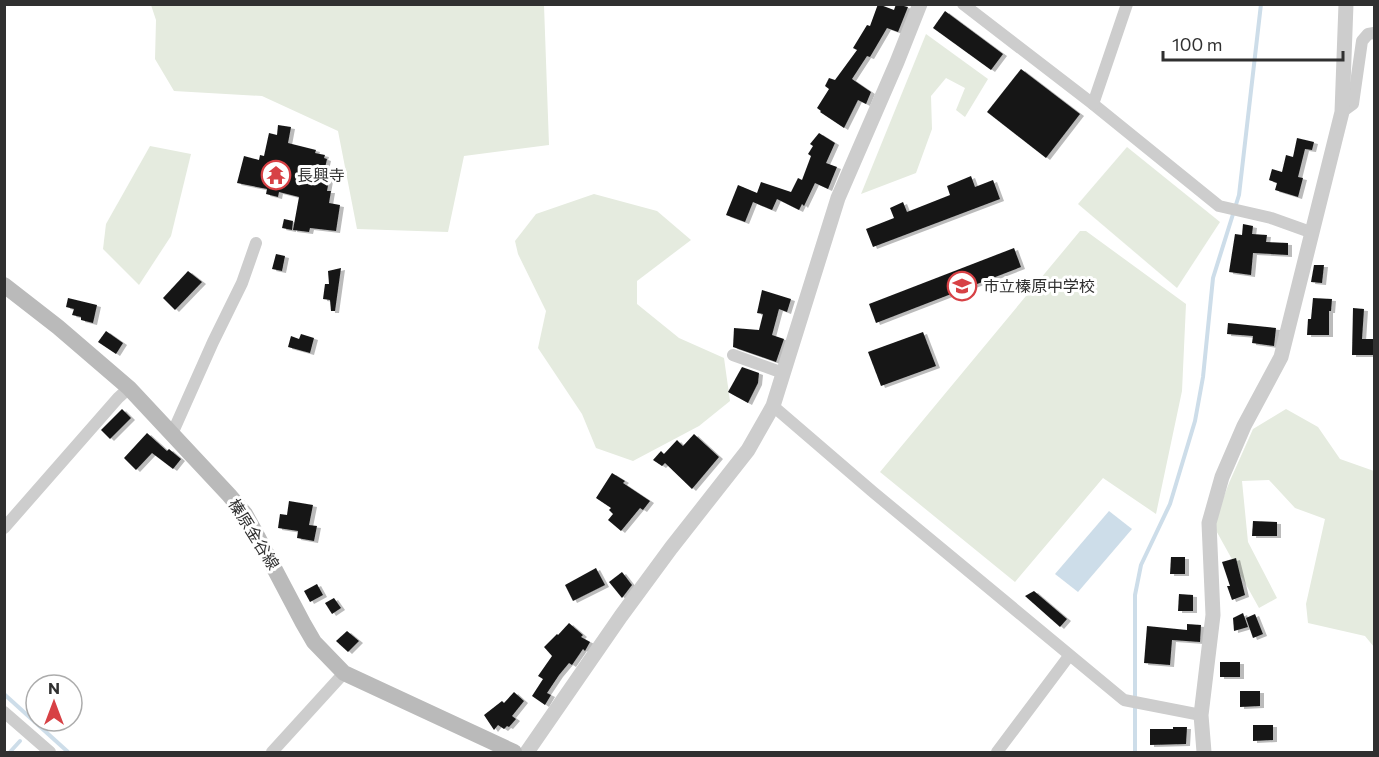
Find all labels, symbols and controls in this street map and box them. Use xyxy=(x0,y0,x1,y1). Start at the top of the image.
scale bar xyxy=(1163,24,1343,62)
text: 100 m xyxy=(1172,33,1222,55)
temple icon: 長興寺 xyxy=(260,159,292,191)
place label: 長興寺 xyxy=(297,165,345,184)
school or university icon: 市立榛原中学校 xyxy=(946,270,978,302)
place label: 市立榛原中学校 xyxy=(983,276,1095,295)
street label: 榛原金谷線 xyxy=(225,495,284,573)
north arrow xyxy=(24,673,84,733)
text: N xyxy=(48,678,60,697)

